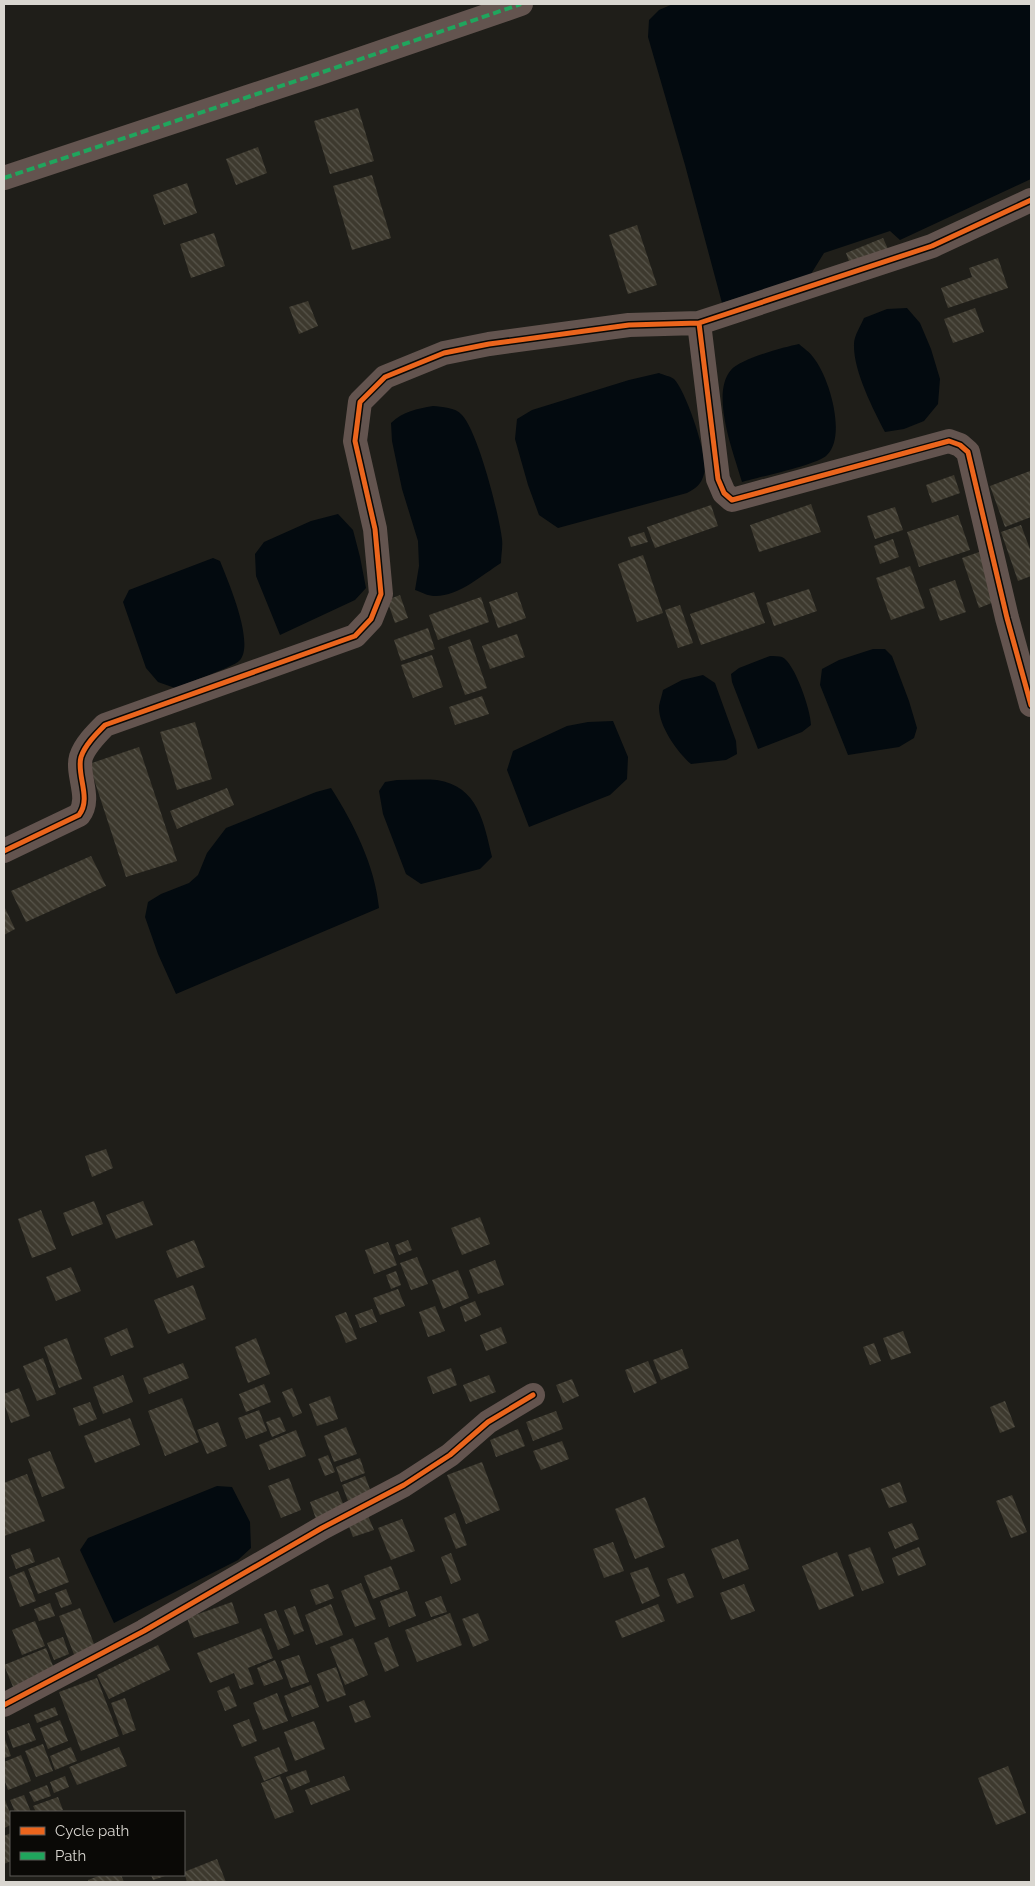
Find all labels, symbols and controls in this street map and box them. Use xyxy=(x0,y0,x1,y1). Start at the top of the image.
legend xyxy=(10,1811,185,1876)
text: Cycle path xyxy=(55,1822,129,1840)
text: Path xyxy=(55,1847,86,1865)

